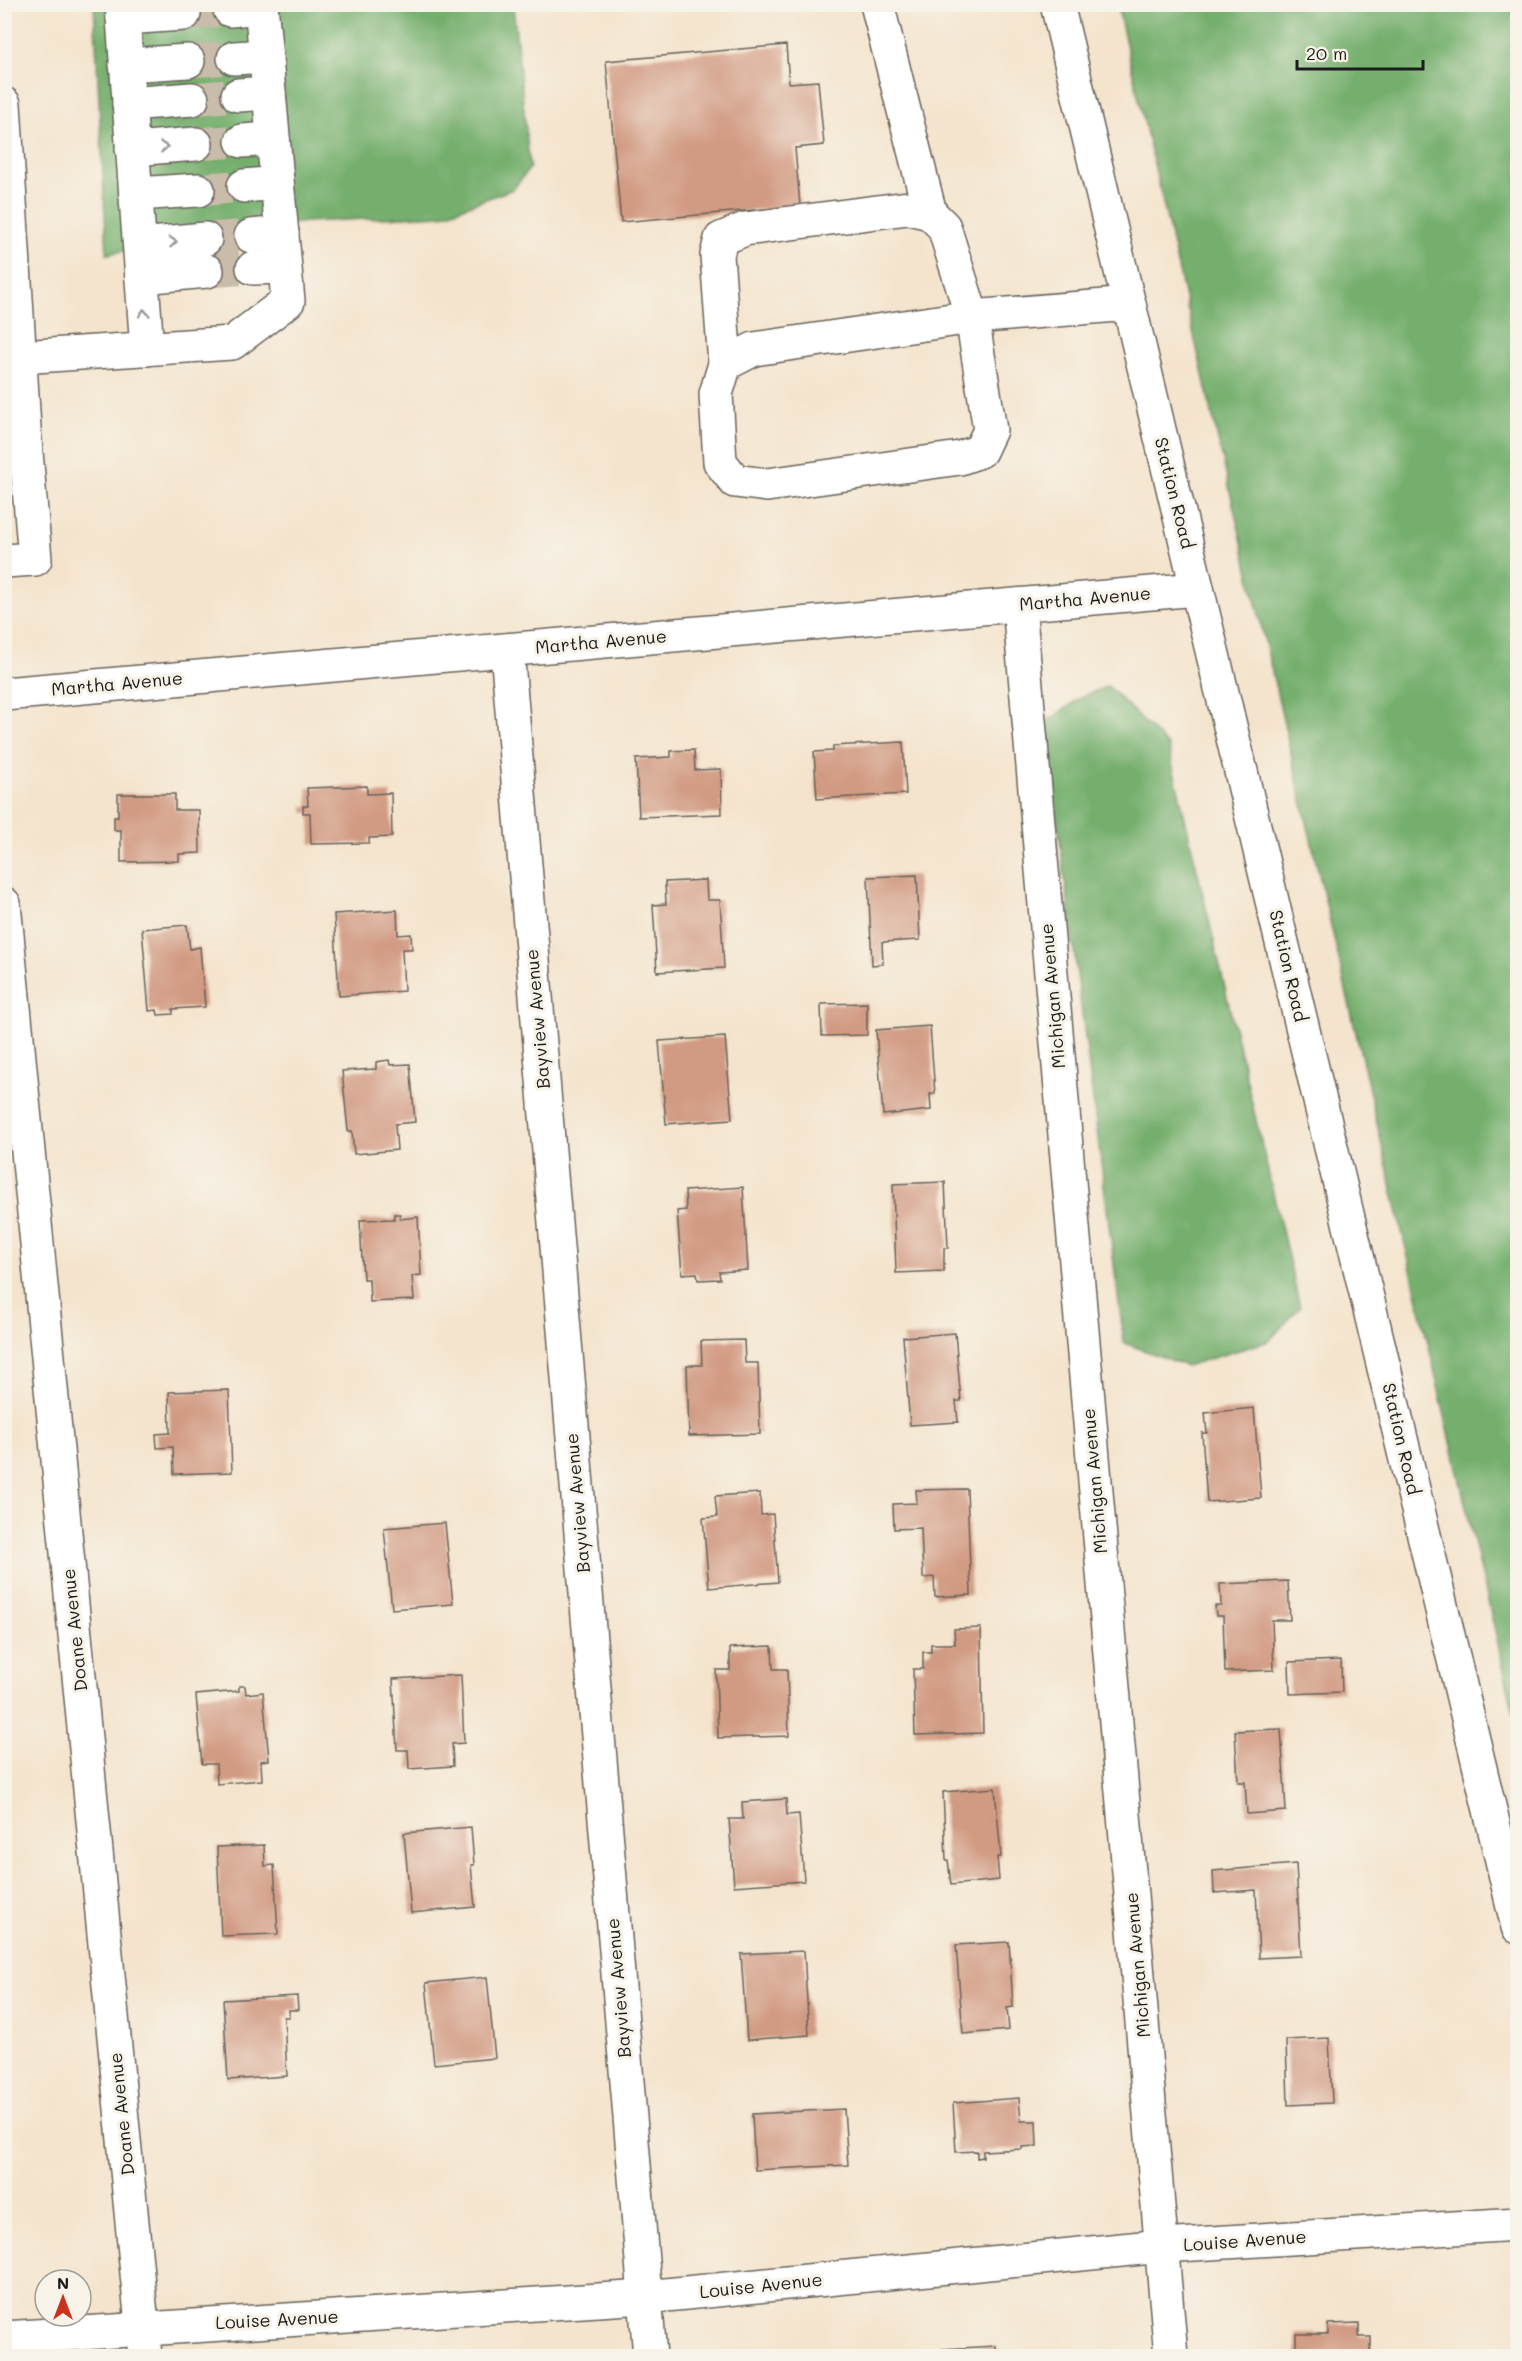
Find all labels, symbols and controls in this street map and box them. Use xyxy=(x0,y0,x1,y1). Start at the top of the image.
scale bar xyxy=(1297,33,1423,71)
text: 20 m xyxy=(1306,41,1347,65)
one-way arrow xyxy=(160,140,169,153)
one-way arrow xyxy=(168,236,177,249)
one-way arrow xyxy=(138,309,151,318)
street label: Station Road xyxy=(1150,435,1200,551)
street label: Martha Avenue xyxy=(1018,580,1152,616)
street label: Martha Avenue xyxy=(534,623,668,659)
street label: Martha Avenue xyxy=(50,665,184,701)
street label: Station Road xyxy=(1264,908,1313,1024)
street label: Michigan Avenue xyxy=(1034,922,1070,1070)
street label: Bayview Avenue xyxy=(519,948,555,1090)
street label: Station Road xyxy=(1377,1381,1426,1497)
street label: Michigan Avenue xyxy=(1076,1407,1112,1555)
street label: Bayview Avenue xyxy=(559,1432,595,1574)
street label: Doane Avenue xyxy=(56,1567,92,1693)
street label: Michigan Avenue xyxy=(1119,1891,1155,2039)
street label: Bayview Avenue xyxy=(600,1917,636,2059)
street label: Doane Avenue xyxy=(103,2051,139,2177)
street label: Louise Avenue xyxy=(1183,2224,1307,2256)
street label: Louise Avenue xyxy=(698,2267,824,2303)
north arrow xyxy=(33,2268,93,2328)
text: N xyxy=(57,2272,69,2293)
street label: Louise Avenue xyxy=(215,2304,339,2334)

